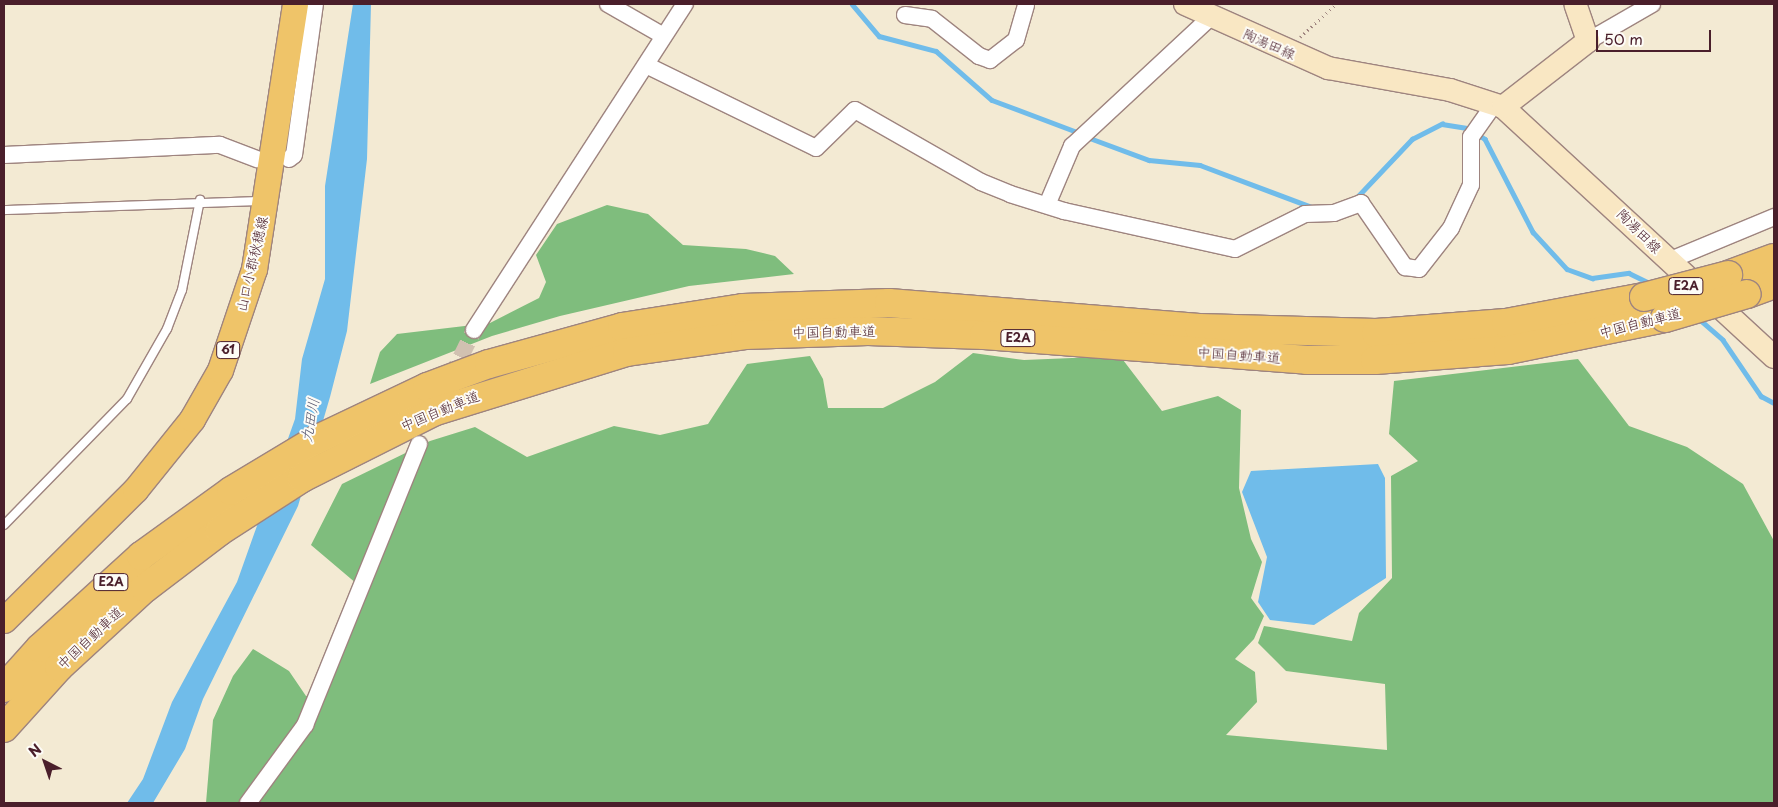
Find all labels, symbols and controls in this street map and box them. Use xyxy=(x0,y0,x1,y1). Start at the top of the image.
scale bar xyxy=(1598,20,1713,52)
street label: 陶湯田線 xyxy=(1240,25,1298,63)
text: 50 m xyxy=(1604,27,1643,50)
street label: 陶湯田線 xyxy=(1613,205,1665,257)
street label: 山口小郡秋穂線 xyxy=(233,214,271,314)
road number: E2A xyxy=(1667,276,1705,296)
street label: 中国自動車道 xyxy=(1597,305,1683,341)
street label: 中国自動車道 xyxy=(792,323,876,341)
road number: E2A xyxy=(999,328,1037,348)
road number: 61 xyxy=(216,340,240,360)
street label: 中国自動車道 xyxy=(1197,344,1281,366)
street label: 中国自動車道 xyxy=(398,387,482,435)
water label: 九田川 xyxy=(296,396,322,444)
road number: E2A xyxy=(92,572,130,592)
street label: 中国自動車道 xyxy=(54,603,126,673)
north arrow xyxy=(20,737,70,787)
text: N xyxy=(24,739,46,762)

